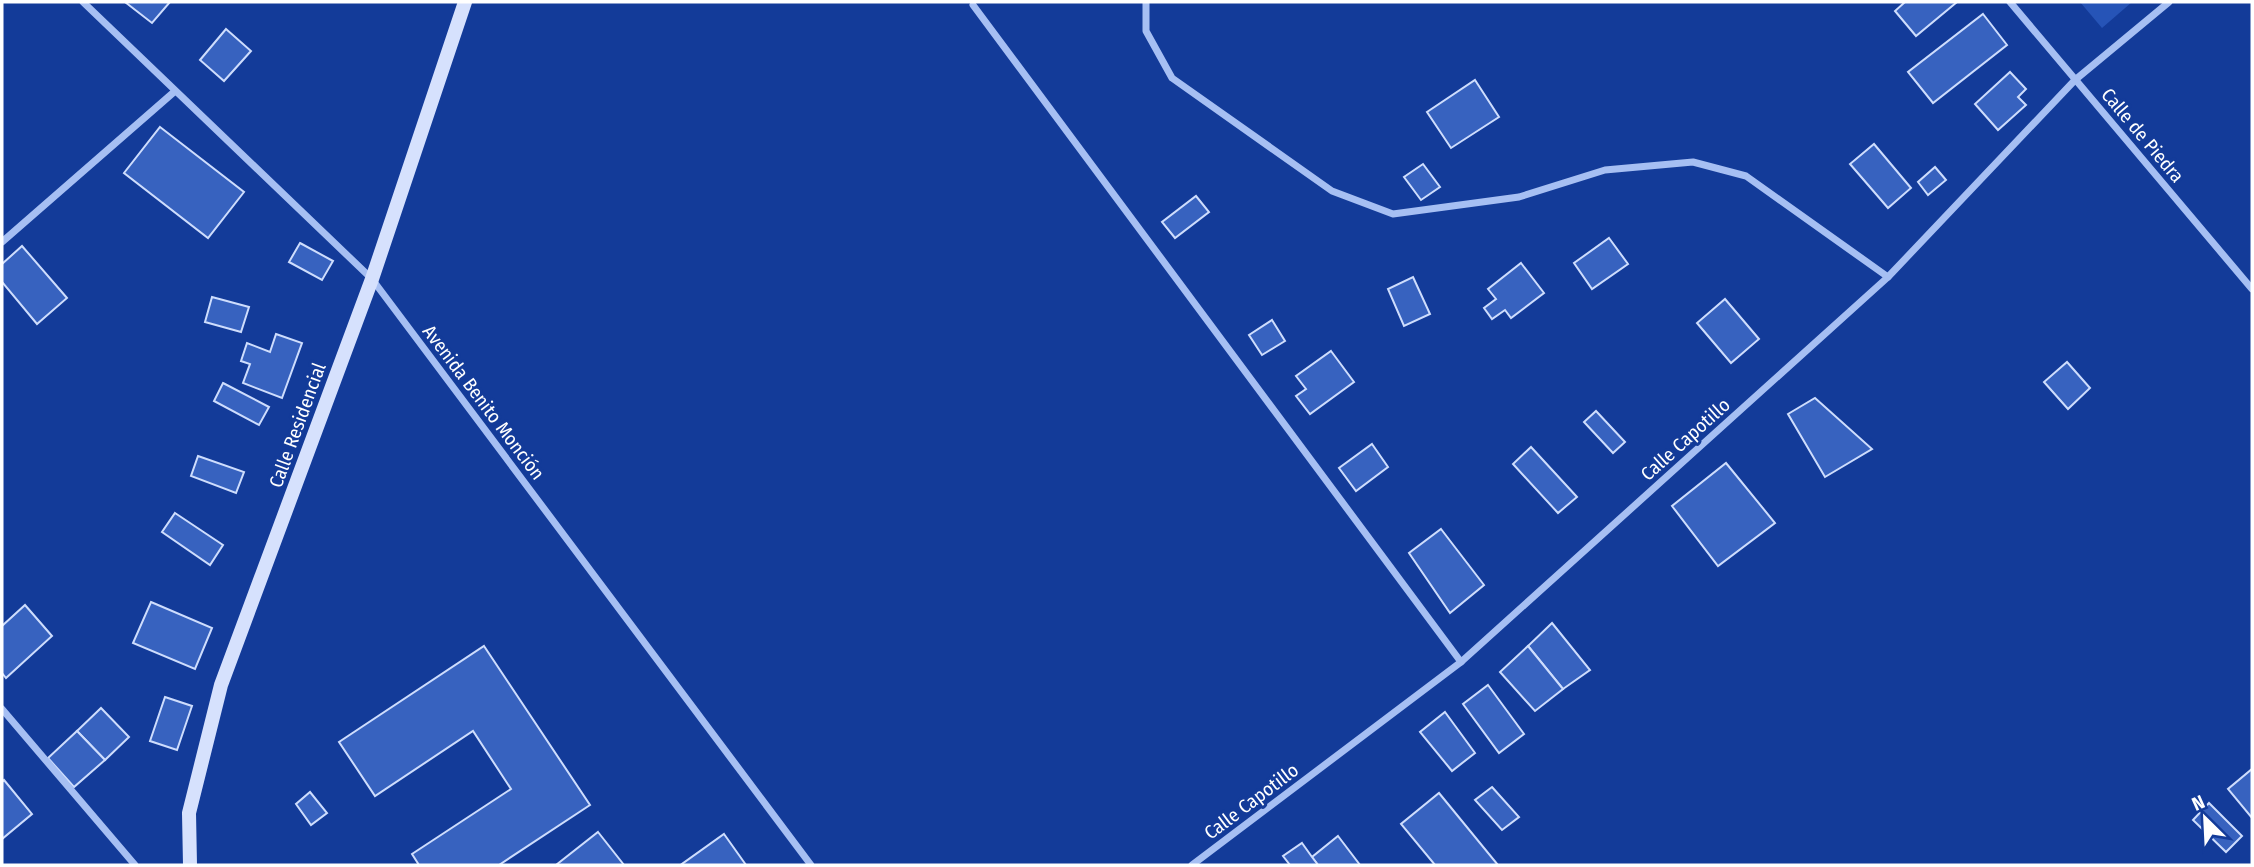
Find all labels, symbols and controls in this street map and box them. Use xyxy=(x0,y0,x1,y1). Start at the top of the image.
street label: Calle de Piedra xyxy=(2097,83,2189,187)
street label: Avenida Benito Monción xyxy=(418,320,549,484)
street label: Calle Residencial xyxy=(264,360,331,491)
street label: Calle Capotillo xyxy=(1636,393,1735,485)
street label: Calle Capotillo xyxy=(1200,758,1303,844)
north arrow xyxy=(2170,783,2240,853)
text: N xyxy=(2188,790,2208,816)

